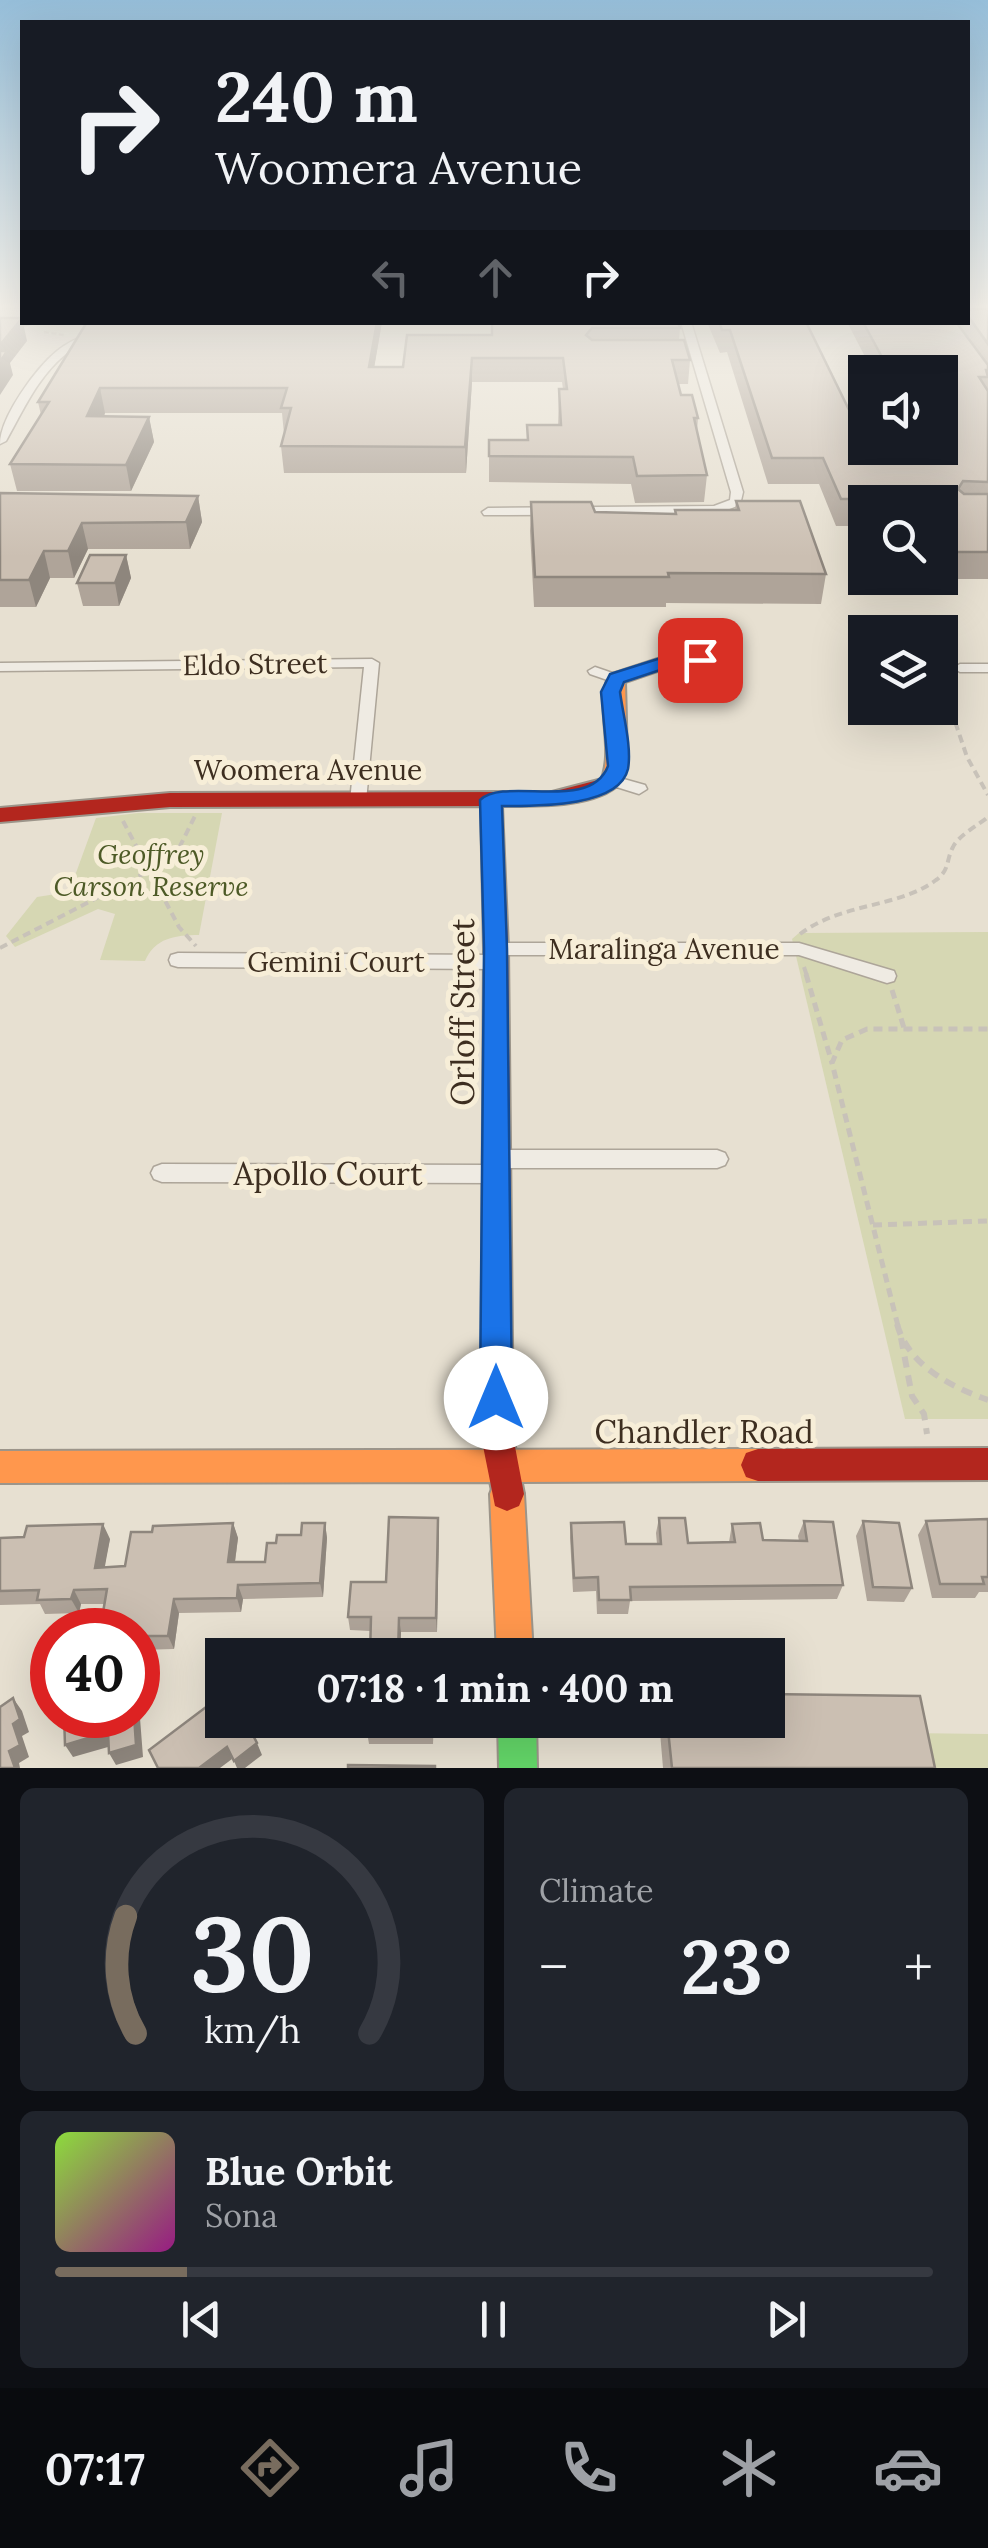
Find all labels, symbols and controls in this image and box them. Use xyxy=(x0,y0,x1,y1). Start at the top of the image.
text: 240 m xyxy=(215,52,418,141)
icon: right xyxy=(50,60,180,190)
text: Woomera Avenue xyxy=(215,139,582,196)
icon: left xyxy=(363,250,418,305)
icon: ahead xyxy=(468,250,523,305)
icon: right xyxy=(573,250,628,305)
map controls xyxy=(848,355,958,725)
button: sound xyxy=(848,355,958,465)
button: search xyxy=(848,485,958,595)
button: layers xyxy=(848,615,958,725)
pin xyxy=(658,618,743,703)
icon: arrive xyxy=(673,633,728,688)
street label: Eldo Street xyxy=(182,645,328,683)
street label: Woomera Avenue xyxy=(194,752,422,788)
park label: Geoffrey Carson Reserve xyxy=(53,836,249,904)
street label: Orloff Street xyxy=(442,918,483,1106)
street label: Maralinga Avenue xyxy=(548,931,780,967)
street label: Gemini Court xyxy=(247,944,425,980)
street label: Apollo Court xyxy=(232,1153,423,1194)
position arrow xyxy=(444,1346,548,1450)
street label: Chandler Road xyxy=(594,1411,814,1452)
speed limit sign: 40 xyxy=(30,1608,160,1738)
text: 07:18 · 1 min · 400 m xyxy=(317,1664,673,1712)
text: Climate xyxy=(539,1870,654,1911)
text: 30 xyxy=(190,1886,314,2019)
text: 23° xyxy=(681,1919,791,2015)
text: − xyxy=(539,1932,568,2002)
text: + xyxy=(904,1932,933,2002)
text: km/h xyxy=(204,2007,300,2053)
text: Blue Orbit xyxy=(205,2147,392,2195)
text: Sona xyxy=(205,2195,278,2236)
icon: previous xyxy=(174,2292,229,2347)
icon: pause xyxy=(466,2292,521,2347)
icon: next xyxy=(759,2292,814,2347)
icon: directions xyxy=(235,2433,305,2503)
icon: music xyxy=(394,2433,464,2503)
icon: phone xyxy=(554,2433,624,2503)
icon: climate xyxy=(714,2433,784,2503)
icon: car xyxy=(873,2433,943,2503)
text: 07:17 xyxy=(45,2440,145,2497)

